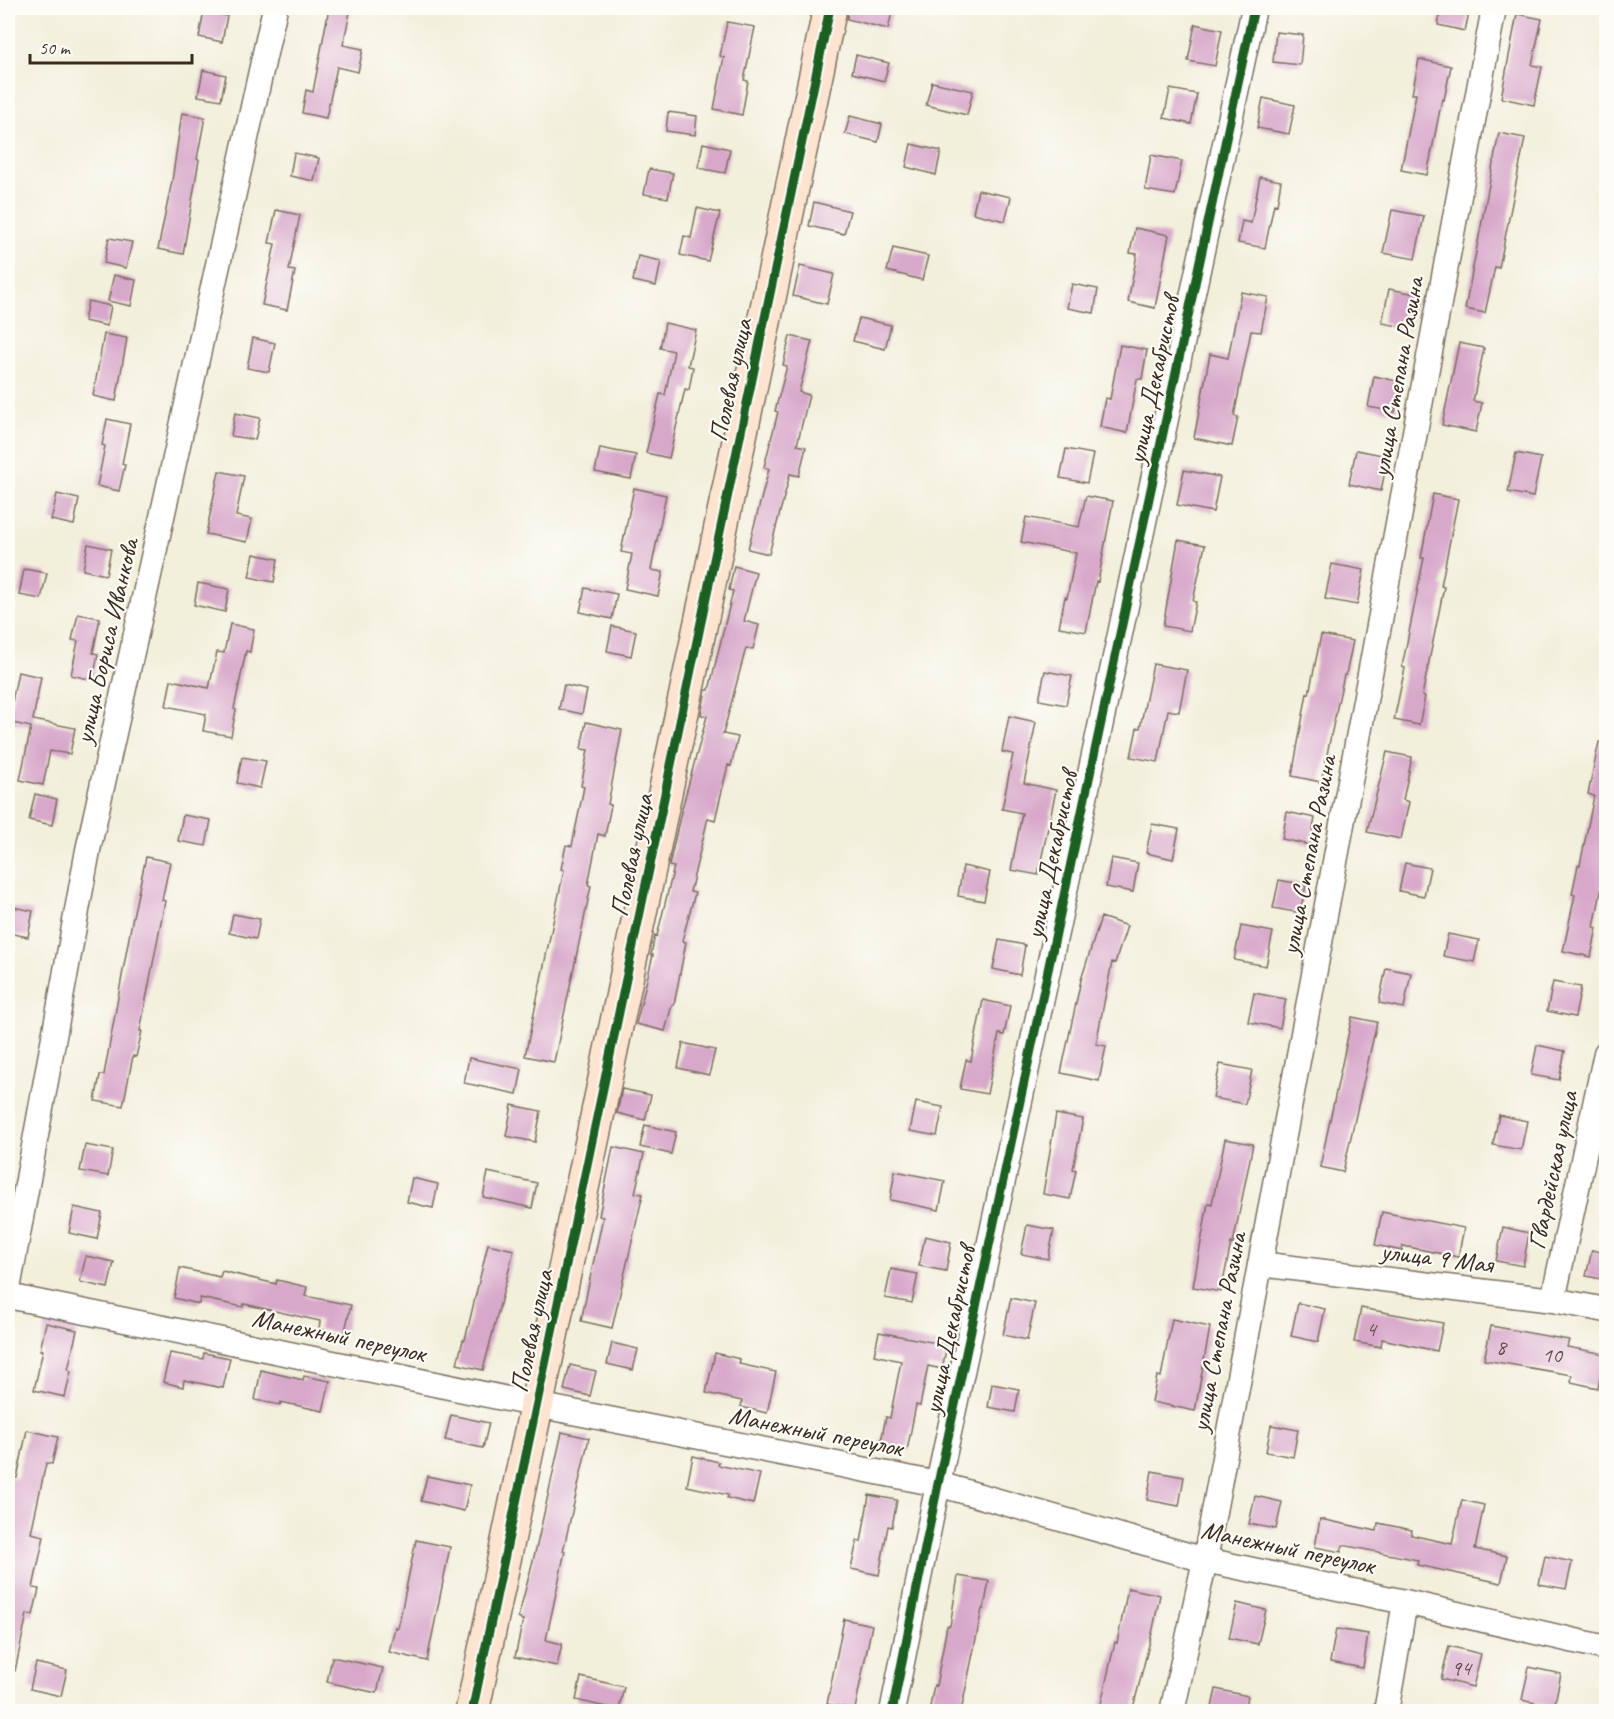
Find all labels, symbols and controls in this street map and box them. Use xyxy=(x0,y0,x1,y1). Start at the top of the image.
scale bar xyxy=(30,27,192,65)
text: 50 m xyxy=(39,37,72,59)
street label: улица Степана Разина xyxy=(1363,272,1432,482)
street label: улица Декабристов xyxy=(1119,289,1188,469)
street label: Полевая улица xyxy=(701,314,760,444)
street label: улица Бориса Иванкова xyxy=(66,533,147,749)
street label: улица Степана Разина xyxy=(1273,750,1344,959)
street label: улица Декабристов xyxy=(1017,764,1086,944)
street label: Полевая улица xyxy=(602,789,661,919)
street label: Гвардейская улица xyxy=(1520,1087,1586,1252)
street label: улица Степана Разина xyxy=(1183,1227,1254,1436)
street label: улица 9 Мая xyxy=(1377,1234,1497,1281)
street label: улица Декабристов xyxy=(915,1239,984,1419)
street label: Полевая улица xyxy=(502,1265,561,1395)
street label: Манежный переулок xyxy=(249,1301,431,1370)
house number: 4 xyxy=(1366,1315,1378,1343)
house number: 8 xyxy=(1496,1333,1508,1361)
house number: 10 xyxy=(1542,1341,1564,1369)
street label: Манежный переулок xyxy=(726,1398,908,1465)
street label: Манежный переулок xyxy=(1198,1513,1380,1582)
house number: 94 xyxy=(1451,1654,1473,1682)

